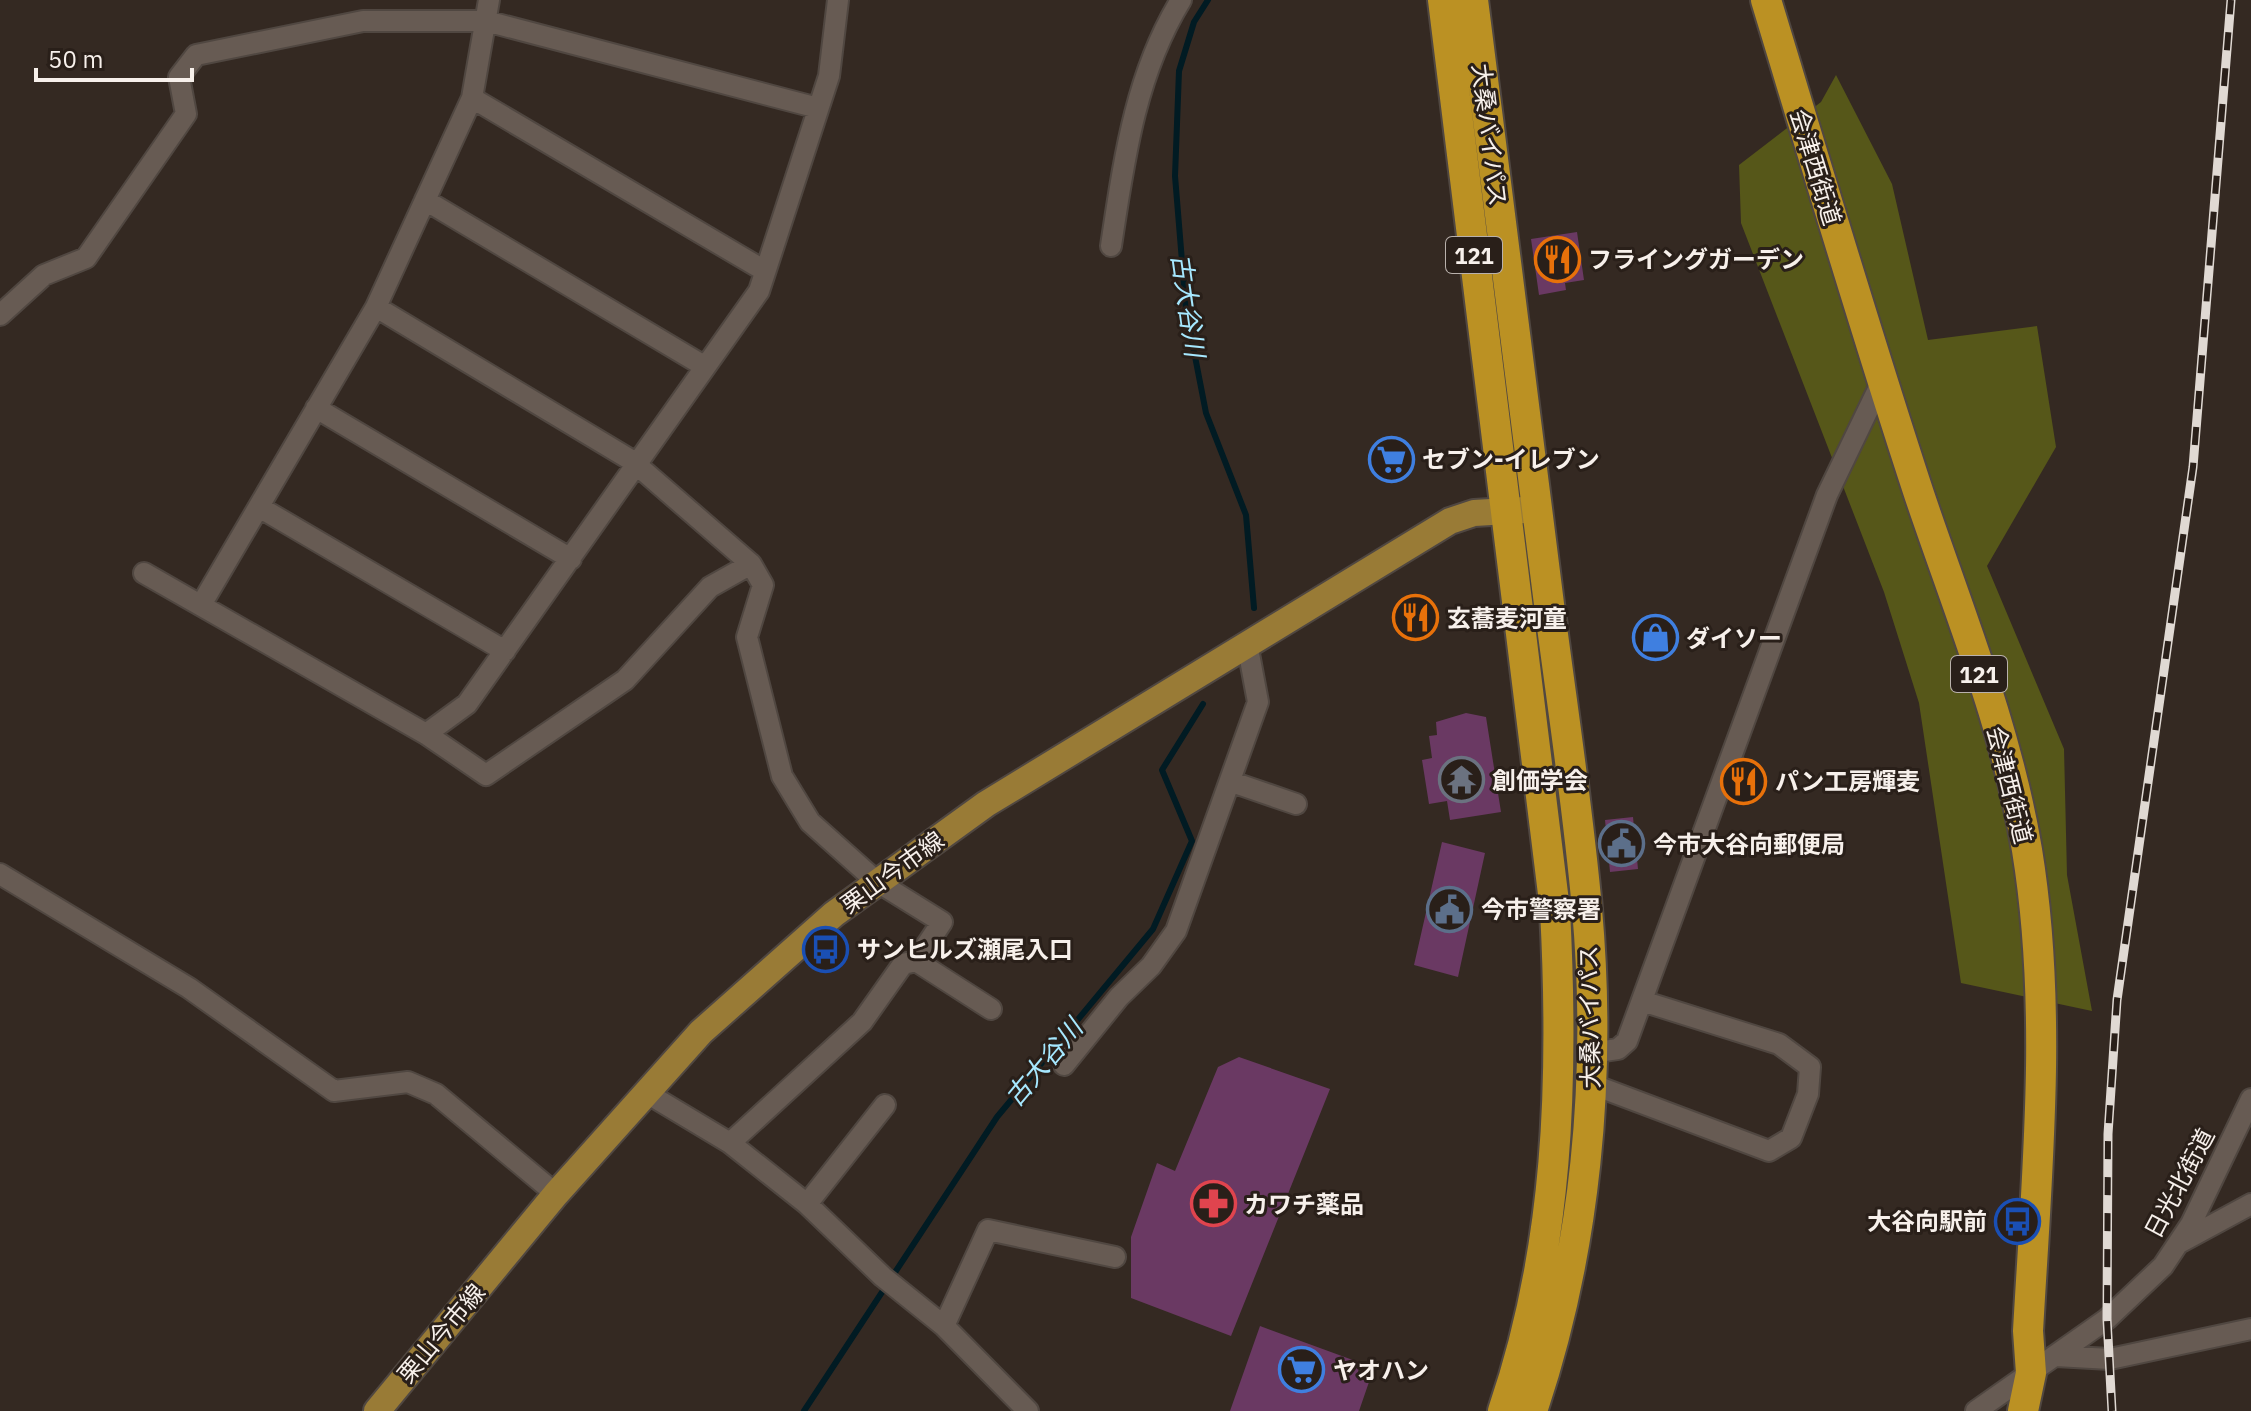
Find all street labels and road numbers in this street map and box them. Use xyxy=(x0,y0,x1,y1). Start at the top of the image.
street label: 大桑バイパス xyxy=(1465,62,1515,208)
street label: 会津西街道 xyxy=(1783,105,1849,229)
road number: 121 xyxy=(1446,237,1502,273)
road number: 121 xyxy=(1951,656,2007,692)
street label: 会津西街道 xyxy=(1980,723,2040,847)
street label: 栗山今市線 xyxy=(834,824,950,920)
street label: 大桑バイパス xyxy=(1572,945,1606,1089)
street label: 日光北街道 xyxy=(2137,1123,2221,1243)
street label: 栗山今市線 xyxy=(390,1277,492,1389)

